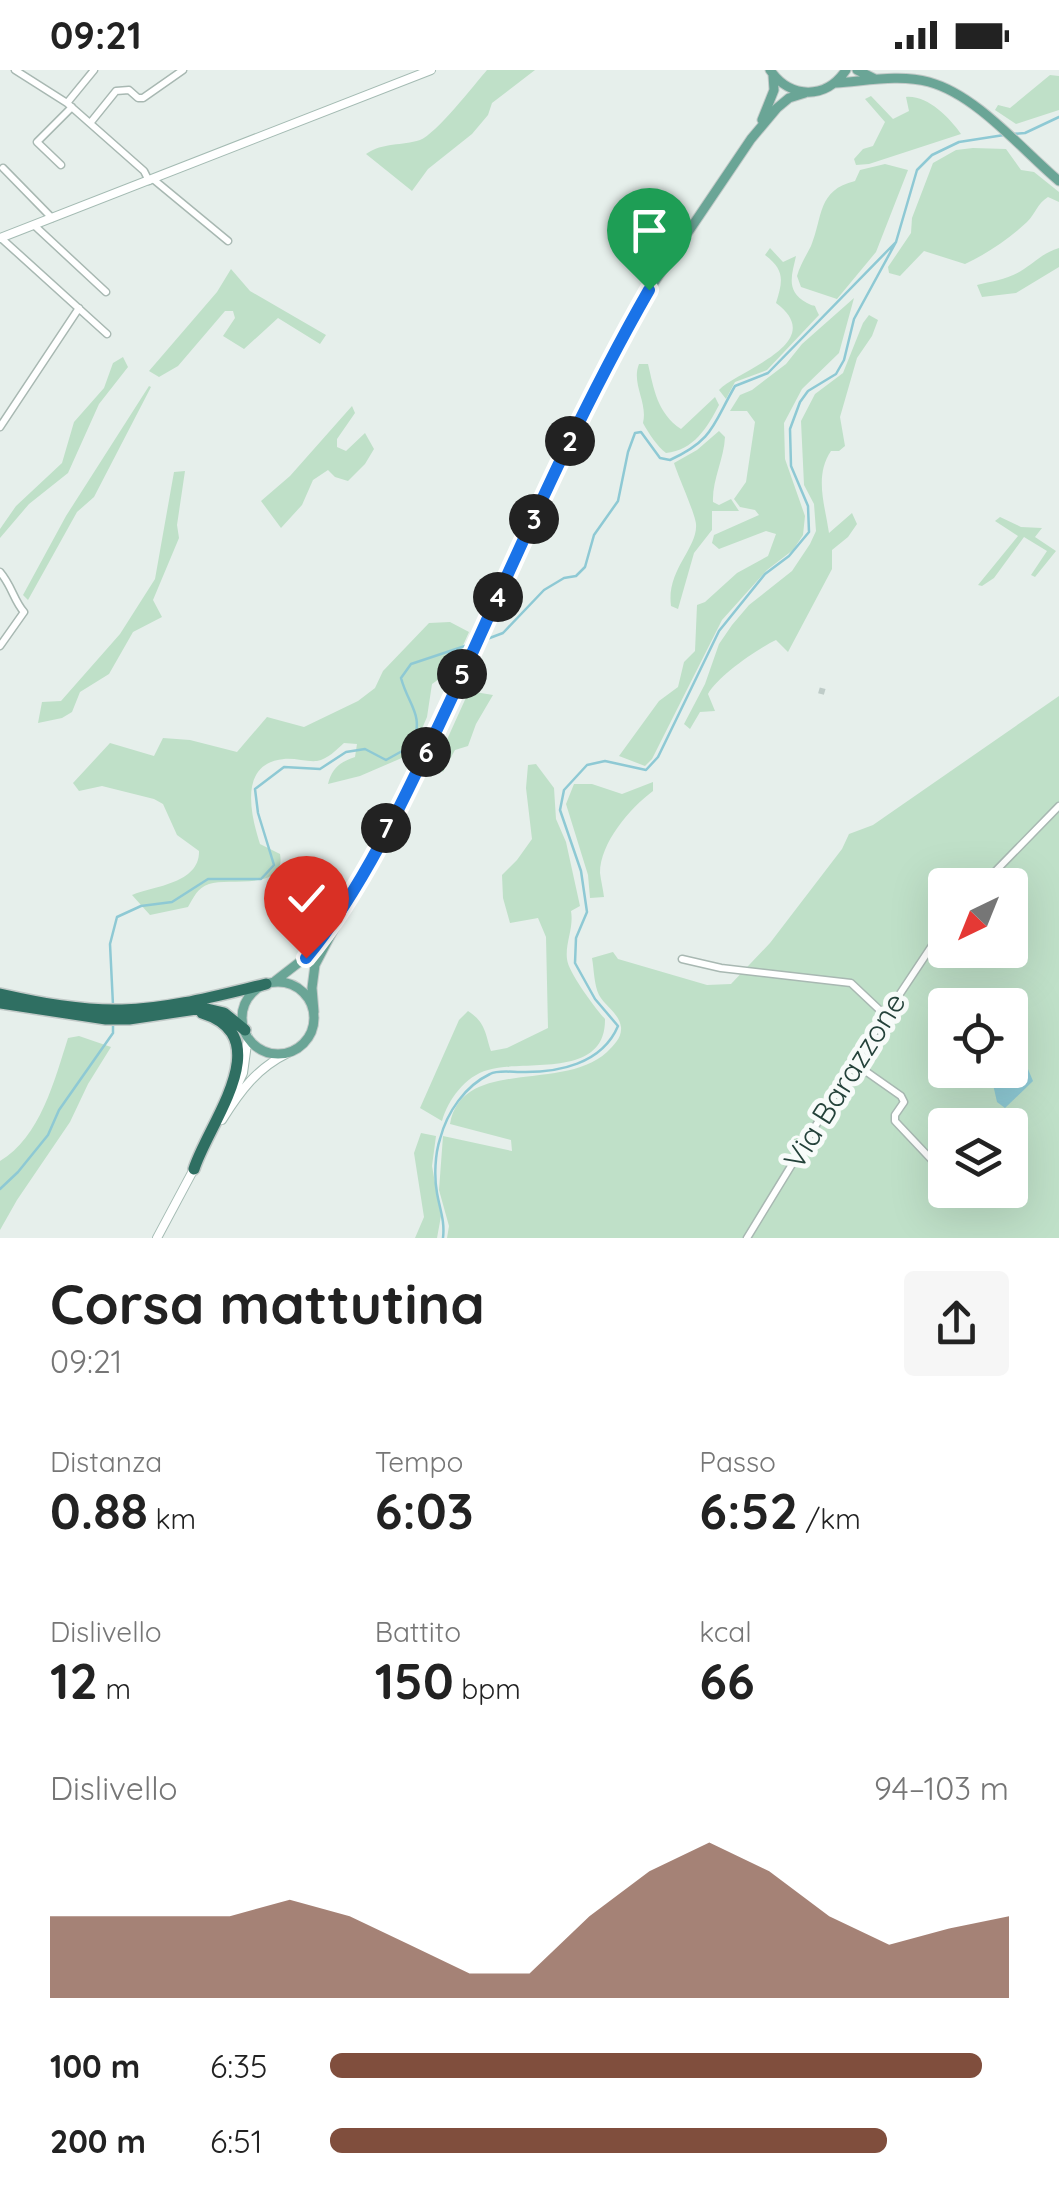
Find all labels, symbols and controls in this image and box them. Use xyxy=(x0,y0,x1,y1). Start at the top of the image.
text: 09:21 xyxy=(50,11,142,59)
pin xyxy=(607,188,692,291)
icon: arrive xyxy=(622,203,677,258)
pin: 2 xyxy=(545,416,595,466)
text: 2 xyxy=(562,423,578,458)
pin: 3 xyxy=(509,494,559,544)
text: 3 xyxy=(526,501,542,536)
pin: 4 xyxy=(473,572,523,622)
text: 4 xyxy=(490,579,506,614)
pin: 5 xyxy=(437,649,487,699)
text: 5 xyxy=(454,656,470,691)
pin: 6 xyxy=(401,727,451,777)
text: 6 xyxy=(418,734,434,769)
pin: 7 xyxy=(361,803,411,853)
text: 7 xyxy=(378,810,394,845)
pin xyxy=(264,856,349,959)
north arrow xyxy=(928,868,1028,968)
map controls xyxy=(928,868,1028,1208)
icon: check xyxy=(279,871,334,926)
street label: Via Barazzone xyxy=(775,985,913,1176)
button: locate xyxy=(928,988,1028,1088)
button: layers xyxy=(928,1108,1028,1208)
text: Corsa mattutina xyxy=(50,1269,485,1338)
button: share xyxy=(904,1271,1009,1376)
text: 09:21 xyxy=(50,1341,122,1381)
text: Distanza xyxy=(50,1444,162,1479)
text: Tempo xyxy=(375,1444,463,1479)
text: Passo xyxy=(699,1444,776,1479)
text: 0.88 xyxy=(50,1479,148,1542)
text: 6:03 xyxy=(375,1479,474,1542)
text: 6:52 xyxy=(699,1479,798,1542)
text: km xyxy=(148,1501,196,1536)
text: /km xyxy=(798,1501,861,1536)
text: Dislivello xyxy=(50,1614,162,1649)
text: Battito xyxy=(375,1614,461,1649)
text: kcal xyxy=(699,1614,752,1649)
text: 12 xyxy=(50,1649,98,1712)
text: 150 xyxy=(375,1649,454,1712)
text: 66 xyxy=(699,1649,755,1712)
text: m xyxy=(98,1671,131,1706)
text: bpm xyxy=(454,1671,521,1706)
text: Dislivello xyxy=(50,1768,178,1808)
text: 94–103 m xyxy=(874,1768,1009,1808)
text: 100 m xyxy=(50,2046,140,2086)
text: 6:35 xyxy=(210,2046,267,2086)
text: 200 m xyxy=(50,2121,146,2161)
text: 6:51 xyxy=(210,2121,262,2161)

